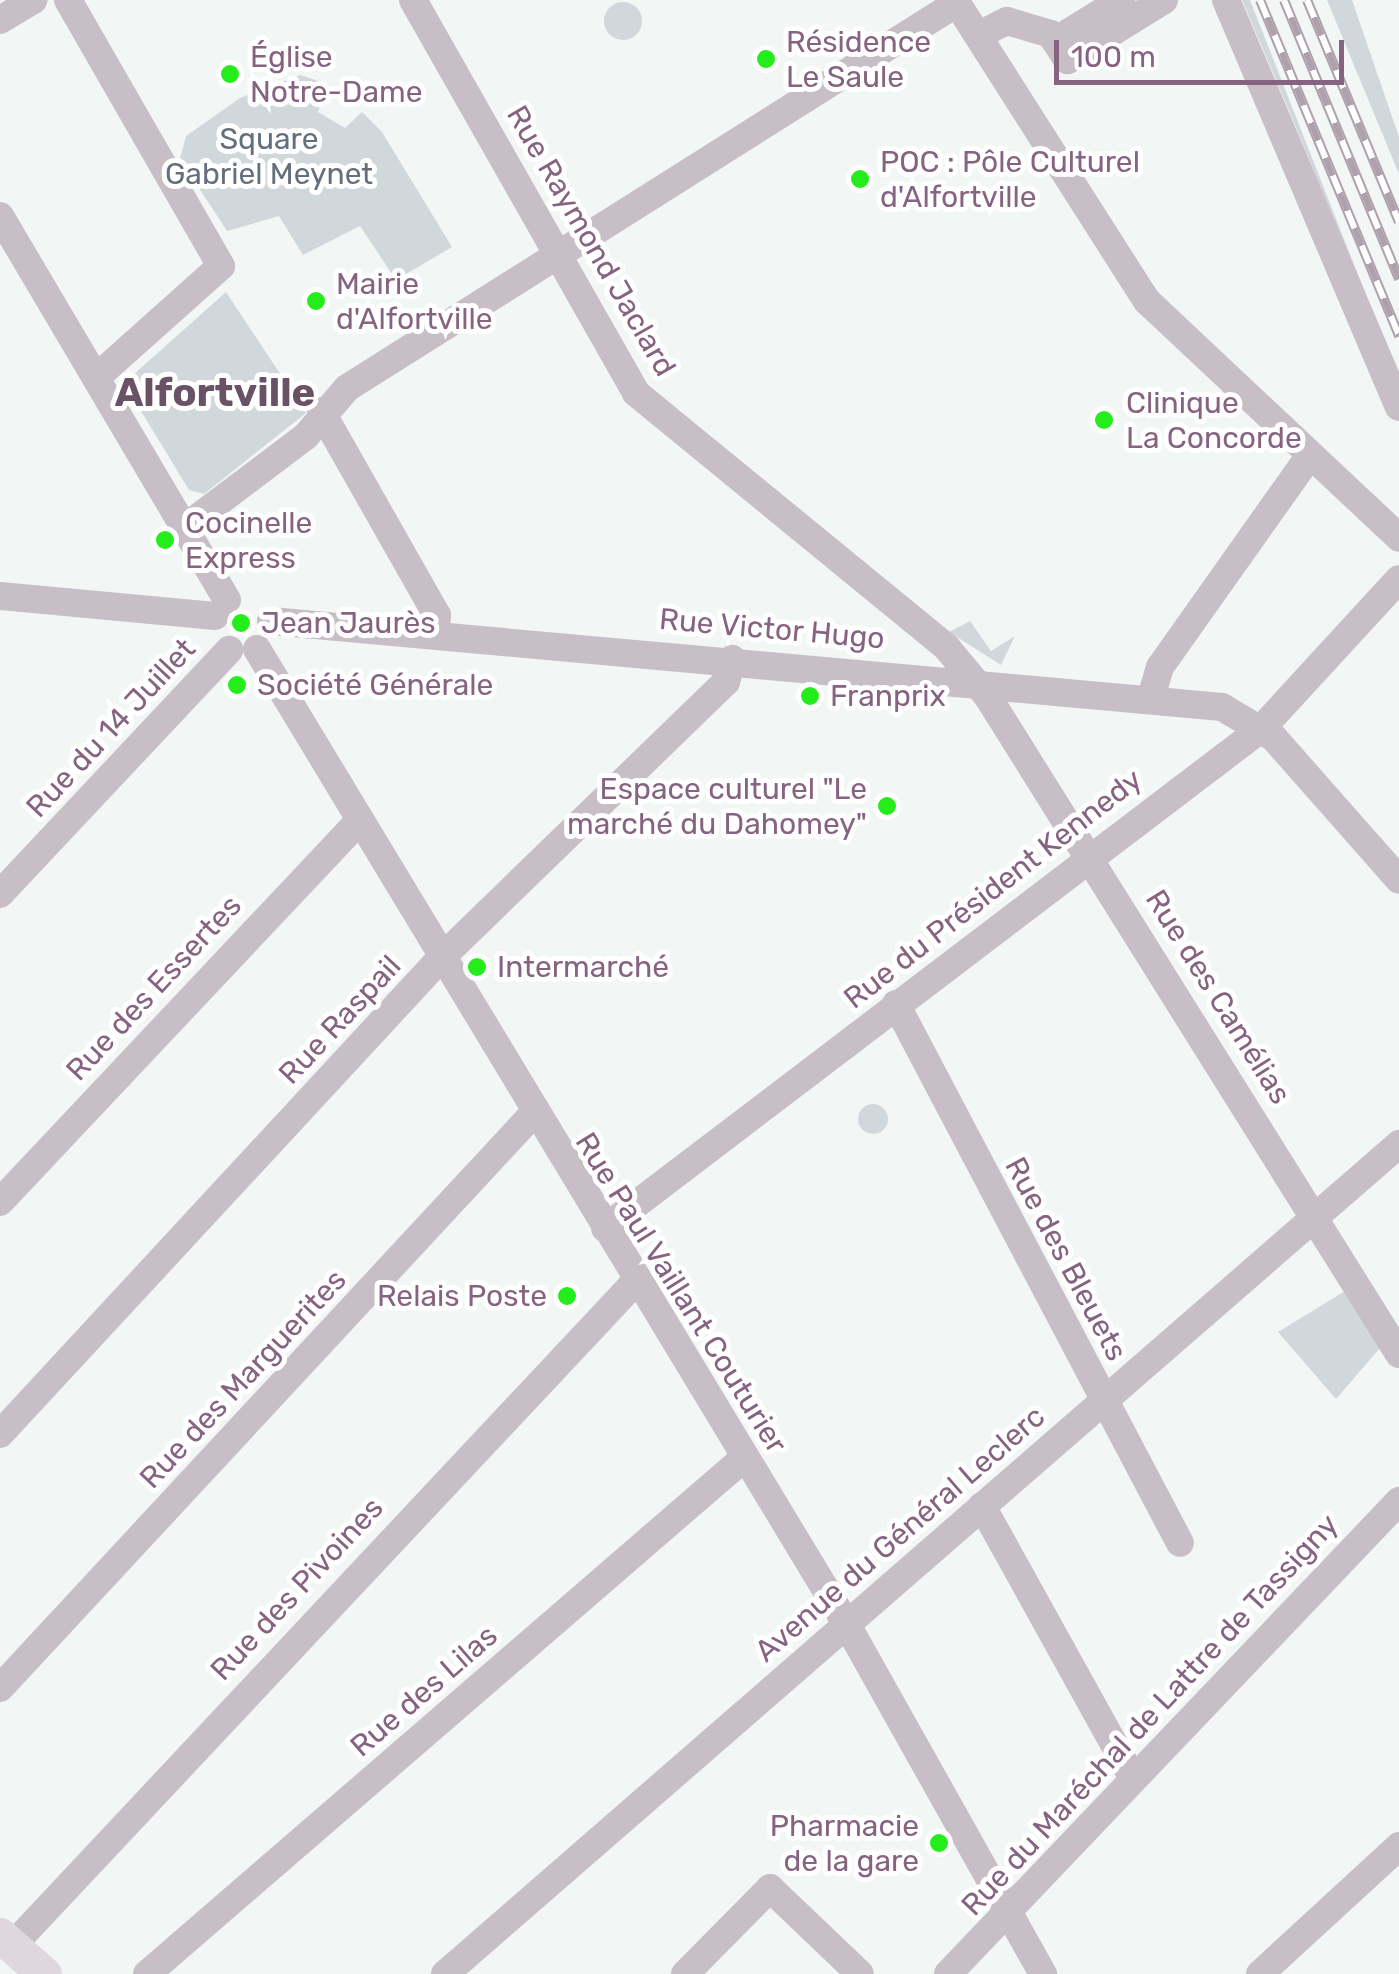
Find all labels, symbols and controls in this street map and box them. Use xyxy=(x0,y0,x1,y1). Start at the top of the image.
scale bar xyxy=(1059,20,1349,82)
place label: Résidence Le Saule xyxy=(786,24,931,94)
place label: Église Notre-Dame xyxy=(250,39,423,110)
text: 100 m xyxy=(1071,39,1156,75)
marker: Résidence Le Saule xyxy=(755,48,777,70)
marker: Église Notre-Dame xyxy=(219,63,241,85)
street label: Rue Raymond Jaclard xyxy=(499,99,683,383)
park label: Square Gabriel Meynet xyxy=(165,121,373,192)
place label: POC : Pôle Culturel d'Alfortville xyxy=(880,144,1140,214)
marker: POC : Pôle Culturel d'Alfortville xyxy=(849,168,871,190)
place label: Mairie d'Alfortville xyxy=(336,266,493,336)
marker: Mairie d'Alfortville xyxy=(305,290,327,312)
district label: Alfortville xyxy=(115,369,315,417)
place label: Clinique La Concorde xyxy=(1126,385,1302,456)
marker: Clinique La Concorde xyxy=(1091,407,1117,433)
place label: Cocinelle Express xyxy=(185,505,312,576)
marker: Cocinelle Express xyxy=(154,529,176,551)
street label: Rue Victor Hugo xyxy=(657,601,887,657)
place label: Jean Jaurès xyxy=(261,605,436,641)
marker: Jean Jaurès xyxy=(230,612,252,634)
street label: Rue du 14 Juillet xyxy=(19,631,203,825)
place label: Société Générale xyxy=(257,667,493,703)
marker: Société Générale xyxy=(226,674,248,696)
place label: Franprix xyxy=(830,678,946,714)
marker: Franprix xyxy=(799,685,821,707)
street label: Rue du Président Kennedy xyxy=(837,762,1149,1016)
place label: Espace culturel "Le marché du Dahomey" xyxy=(567,771,867,842)
marker: Espace culturel "Le marché du Dahomey" xyxy=(876,795,898,817)
street label: Rue des Camélias xyxy=(1138,883,1298,1111)
street label: Rue des Essertes xyxy=(59,888,249,1088)
street label: Rue Raspail xyxy=(271,948,409,1092)
place label: Intermarché xyxy=(497,949,669,985)
marker: Intermarché xyxy=(466,956,488,978)
street label: Rue Paul Vaillant Couturier xyxy=(567,1126,795,1460)
street label: Rue des Bleuets xyxy=(997,1151,1135,1367)
street label: Rue des Marguerites xyxy=(132,1262,354,1496)
place label: Relais Poste xyxy=(377,1278,547,1314)
marker: Relais Poste xyxy=(556,1285,578,1307)
street label: Avenue du Général Leclerc xyxy=(748,1398,1052,1670)
street label: Rue des Pivoines xyxy=(203,1490,391,1688)
street label: Rue du Maréchal de Lattre de Tassigny xyxy=(954,1506,1346,1924)
street label: Rue des Lilas xyxy=(343,1618,505,1764)
place label: Pharmacie de la gare xyxy=(770,1808,919,1878)
marker: Pharmacie de la gare xyxy=(928,1832,950,1854)

